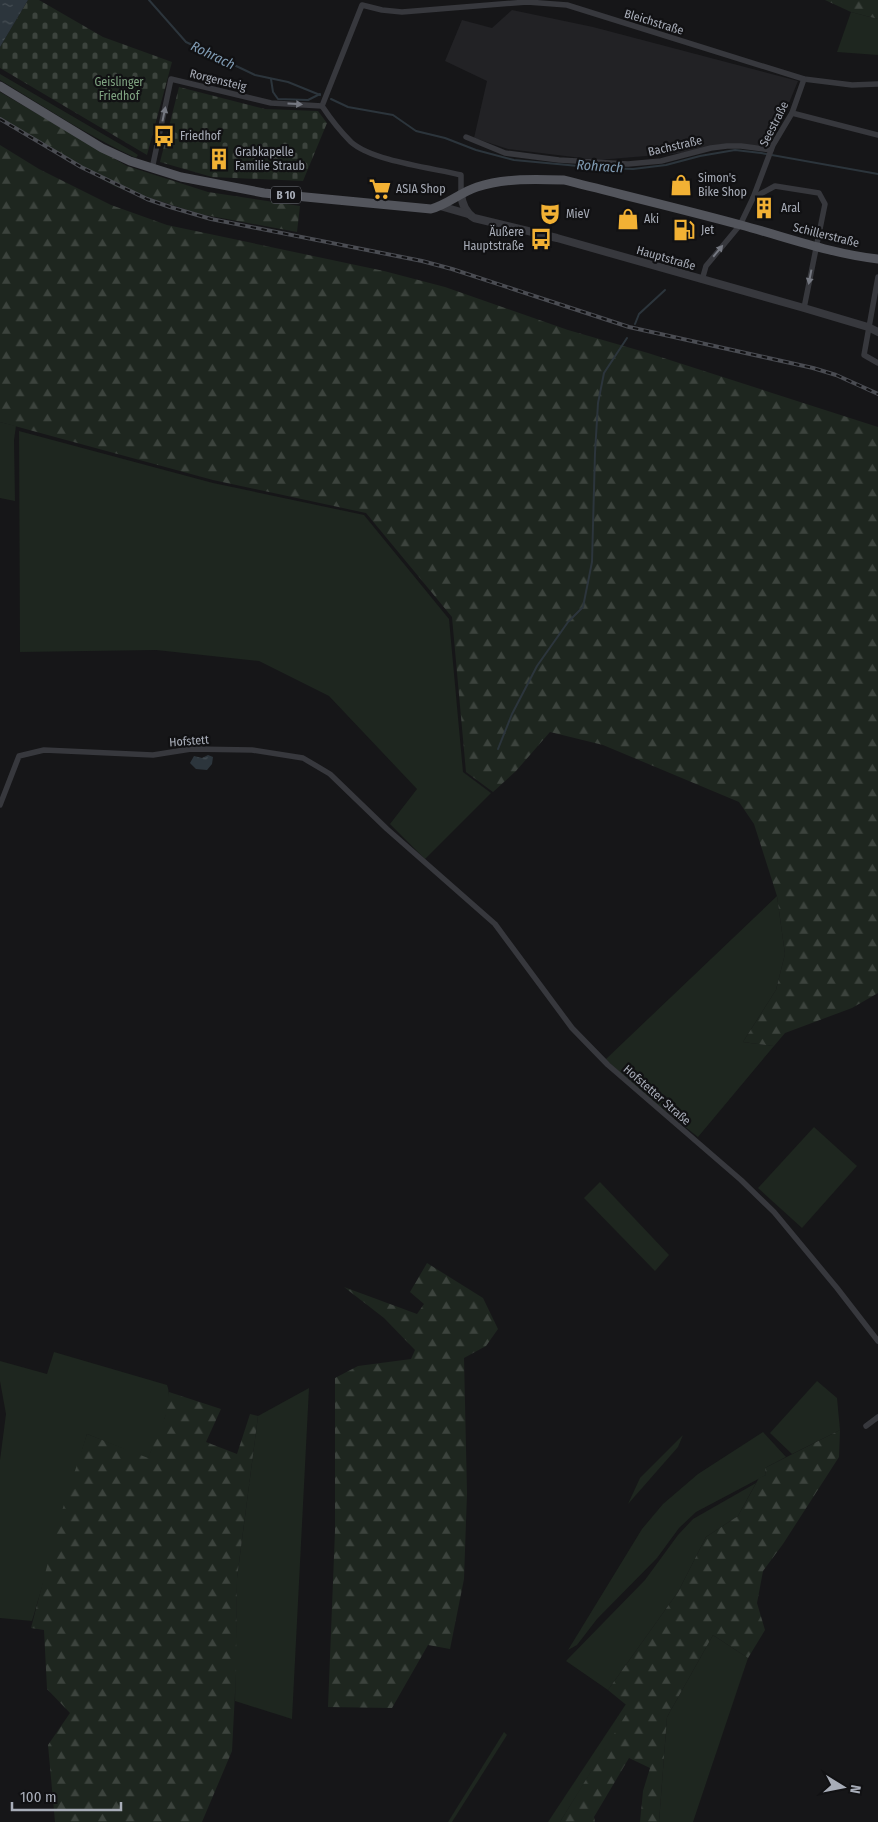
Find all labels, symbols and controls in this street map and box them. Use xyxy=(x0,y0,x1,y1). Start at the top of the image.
street label: Bleichstraße xyxy=(623,6,685,38)
water label: Rohrach xyxy=(188,37,238,73)
street label: Rorgensteig xyxy=(188,66,248,94)
park label: Geislinger Friedhof xyxy=(94,75,144,103)
street label: Seestraße xyxy=(757,99,791,149)
one-way arrow xyxy=(287,101,303,109)
one-way arrow xyxy=(161,105,169,121)
bus stop icon: Friedhof xyxy=(151,123,177,149)
place label: Friedhof xyxy=(180,129,222,143)
street label: Bachstraße xyxy=(647,133,703,159)
place label: Grabkapelle Familie Straub xyxy=(235,145,305,173)
building icon: Grabkapelle Familie Straub xyxy=(206,146,232,172)
water label: Rohrach xyxy=(576,156,624,177)
place label: Simon's Bike Shop xyxy=(698,171,747,199)
shop icon: Simon's Bike Shop xyxy=(668,172,694,198)
supermarket icon: ASIA Shop xyxy=(367,176,393,202)
place label: ASIA Shop xyxy=(396,182,446,196)
road number: B 10 xyxy=(271,186,301,204)
building icon: Aral xyxy=(751,195,777,221)
theatre icon: MieV xyxy=(537,201,563,227)
place label: Aral xyxy=(781,201,800,215)
shop icon: Aki xyxy=(615,206,641,232)
place label: MieV xyxy=(566,207,590,221)
place label: Aki xyxy=(644,212,659,226)
fuel station icon: Jet xyxy=(671,217,697,243)
street label: Schillerstraße xyxy=(791,220,861,250)
place label: Jet xyxy=(701,223,714,237)
place label: Äußere Hauptstraße xyxy=(463,224,524,253)
bus stop icon: Äußere Hauptstraße xyxy=(528,226,554,252)
street label: Hauptstraße xyxy=(635,243,697,273)
one-way arrow xyxy=(713,245,724,258)
one-way arrow xyxy=(806,269,814,285)
street label: Hofstett xyxy=(169,733,209,749)
street label: Hofstetter Straße xyxy=(621,1062,694,1128)
north arrow xyxy=(818,1762,868,1812)
scale bar xyxy=(12,1780,121,1812)
text: N xyxy=(846,1784,864,1795)
text: 100 m xyxy=(20,1788,57,1806)

